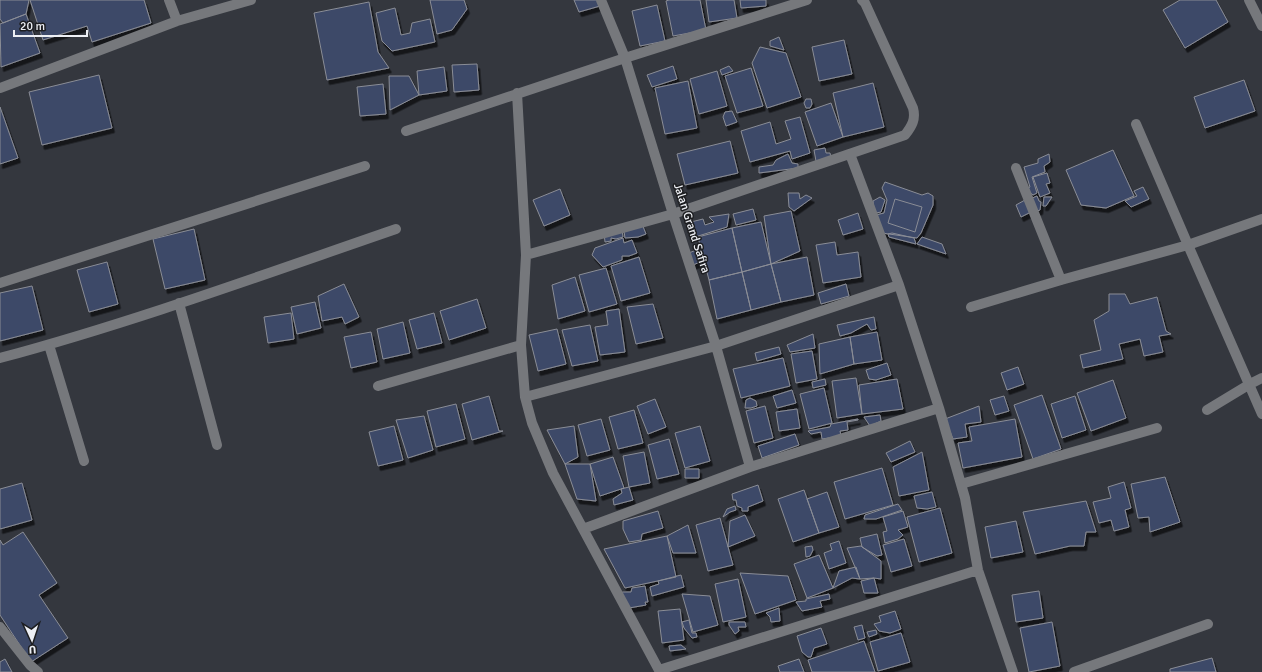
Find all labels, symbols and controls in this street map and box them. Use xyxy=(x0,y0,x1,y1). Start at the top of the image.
scale bar xyxy=(14,12,87,38)
text: 20 m xyxy=(20,19,45,34)
street label: Jalan Grand Safira xyxy=(670,181,713,275)
north arrow xyxy=(12,620,52,660)
text: U xyxy=(28,643,37,656)

